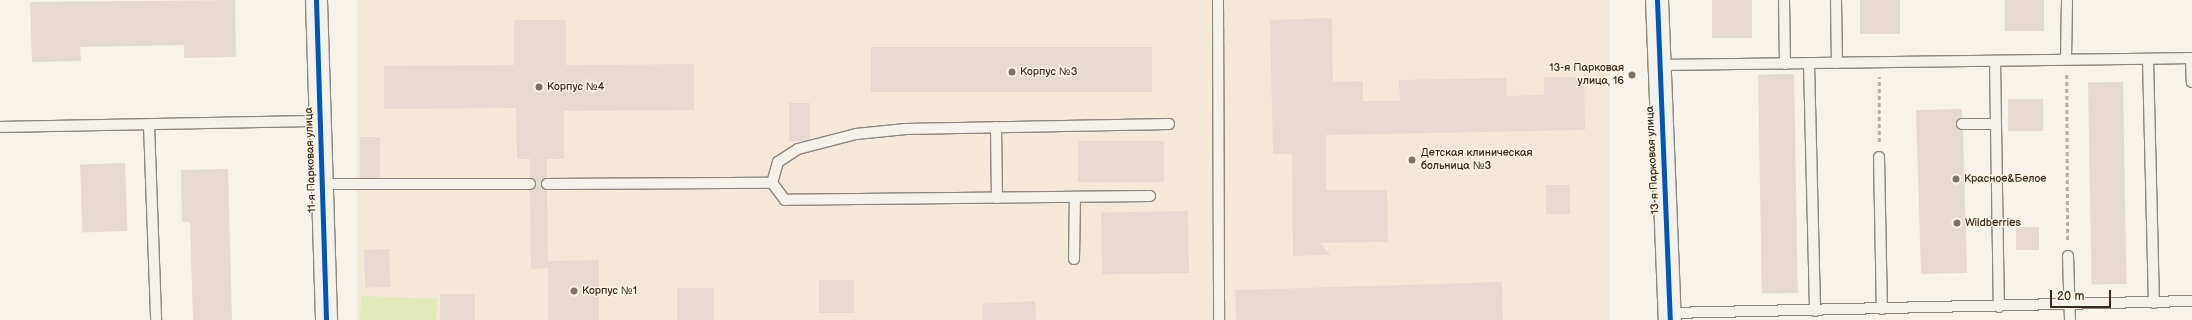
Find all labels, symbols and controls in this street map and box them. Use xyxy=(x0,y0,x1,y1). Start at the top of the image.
place label: 13-я Парковая улица, 16 xyxy=(1549,62,1624,88)
place label: Корпус №3 xyxy=(1020,65,1077,79)
marker: Корпус №3 xyxy=(1007,67,1017,77)
marker: 13-я Парковая улица, 16 xyxy=(1627,70,1637,80)
place label: Корпус №4 xyxy=(547,80,604,94)
marker: Корпус №4 xyxy=(534,82,544,92)
street label: 13-я Парковая улица xyxy=(1644,106,1662,214)
street label: 11-я Парковая улица xyxy=(303,107,319,213)
place label: Детская клиническая больница №3 xyxy=(1421,147,1533,173)
marker: Детская клиническая больница №3 xyxy=(1406,154,1418,166)
place label: Красное&Белое xyxy=(1964,172,2046,186)
marker: Красное&Белое xyxy=(1951,174,1961,184)
place label: Wildberries xyxy=(1965,216,2021,230)
marker: Wildberries xyxy=(1952,218,1962,228)
scale bar xyxy=(2052,282,2113,308)
place label: Корпус №1 xyxy=(582,284,637,298)
marker: Корпус №1 xyxy=(569,286,579,296)
text: 20 m xyxy=(2057,289,2084,304)

